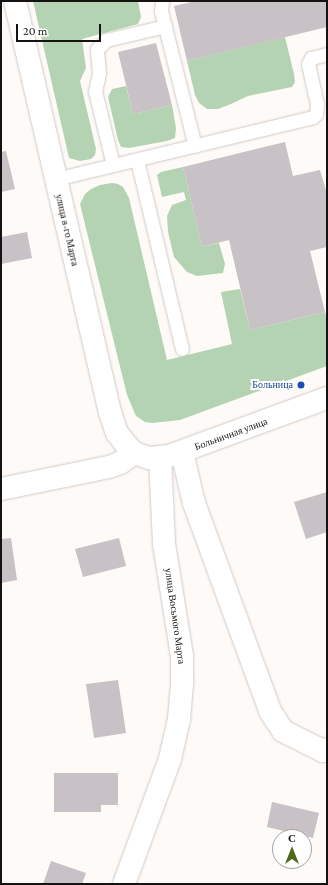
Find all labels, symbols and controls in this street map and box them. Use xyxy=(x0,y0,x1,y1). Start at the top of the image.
scale bar xyxy=(18,16,103,42)
text: 20 m xyxy=(23,24,47,38)
street label: улица 8-го Марта xyxy=(53,193,81,267)
place label: Больница xyxy=(252,379,293,391)
marker: Больница xyxy=(296,380,306,390)
street label: Больничная улица xyxy=(193,415,269,453)
street label: улица Восьмого Марта xyxy=(162,567,188,665)
north arrow xyxy=(272,829,312,869)
text: С xyxy=(288,832,296,844)

